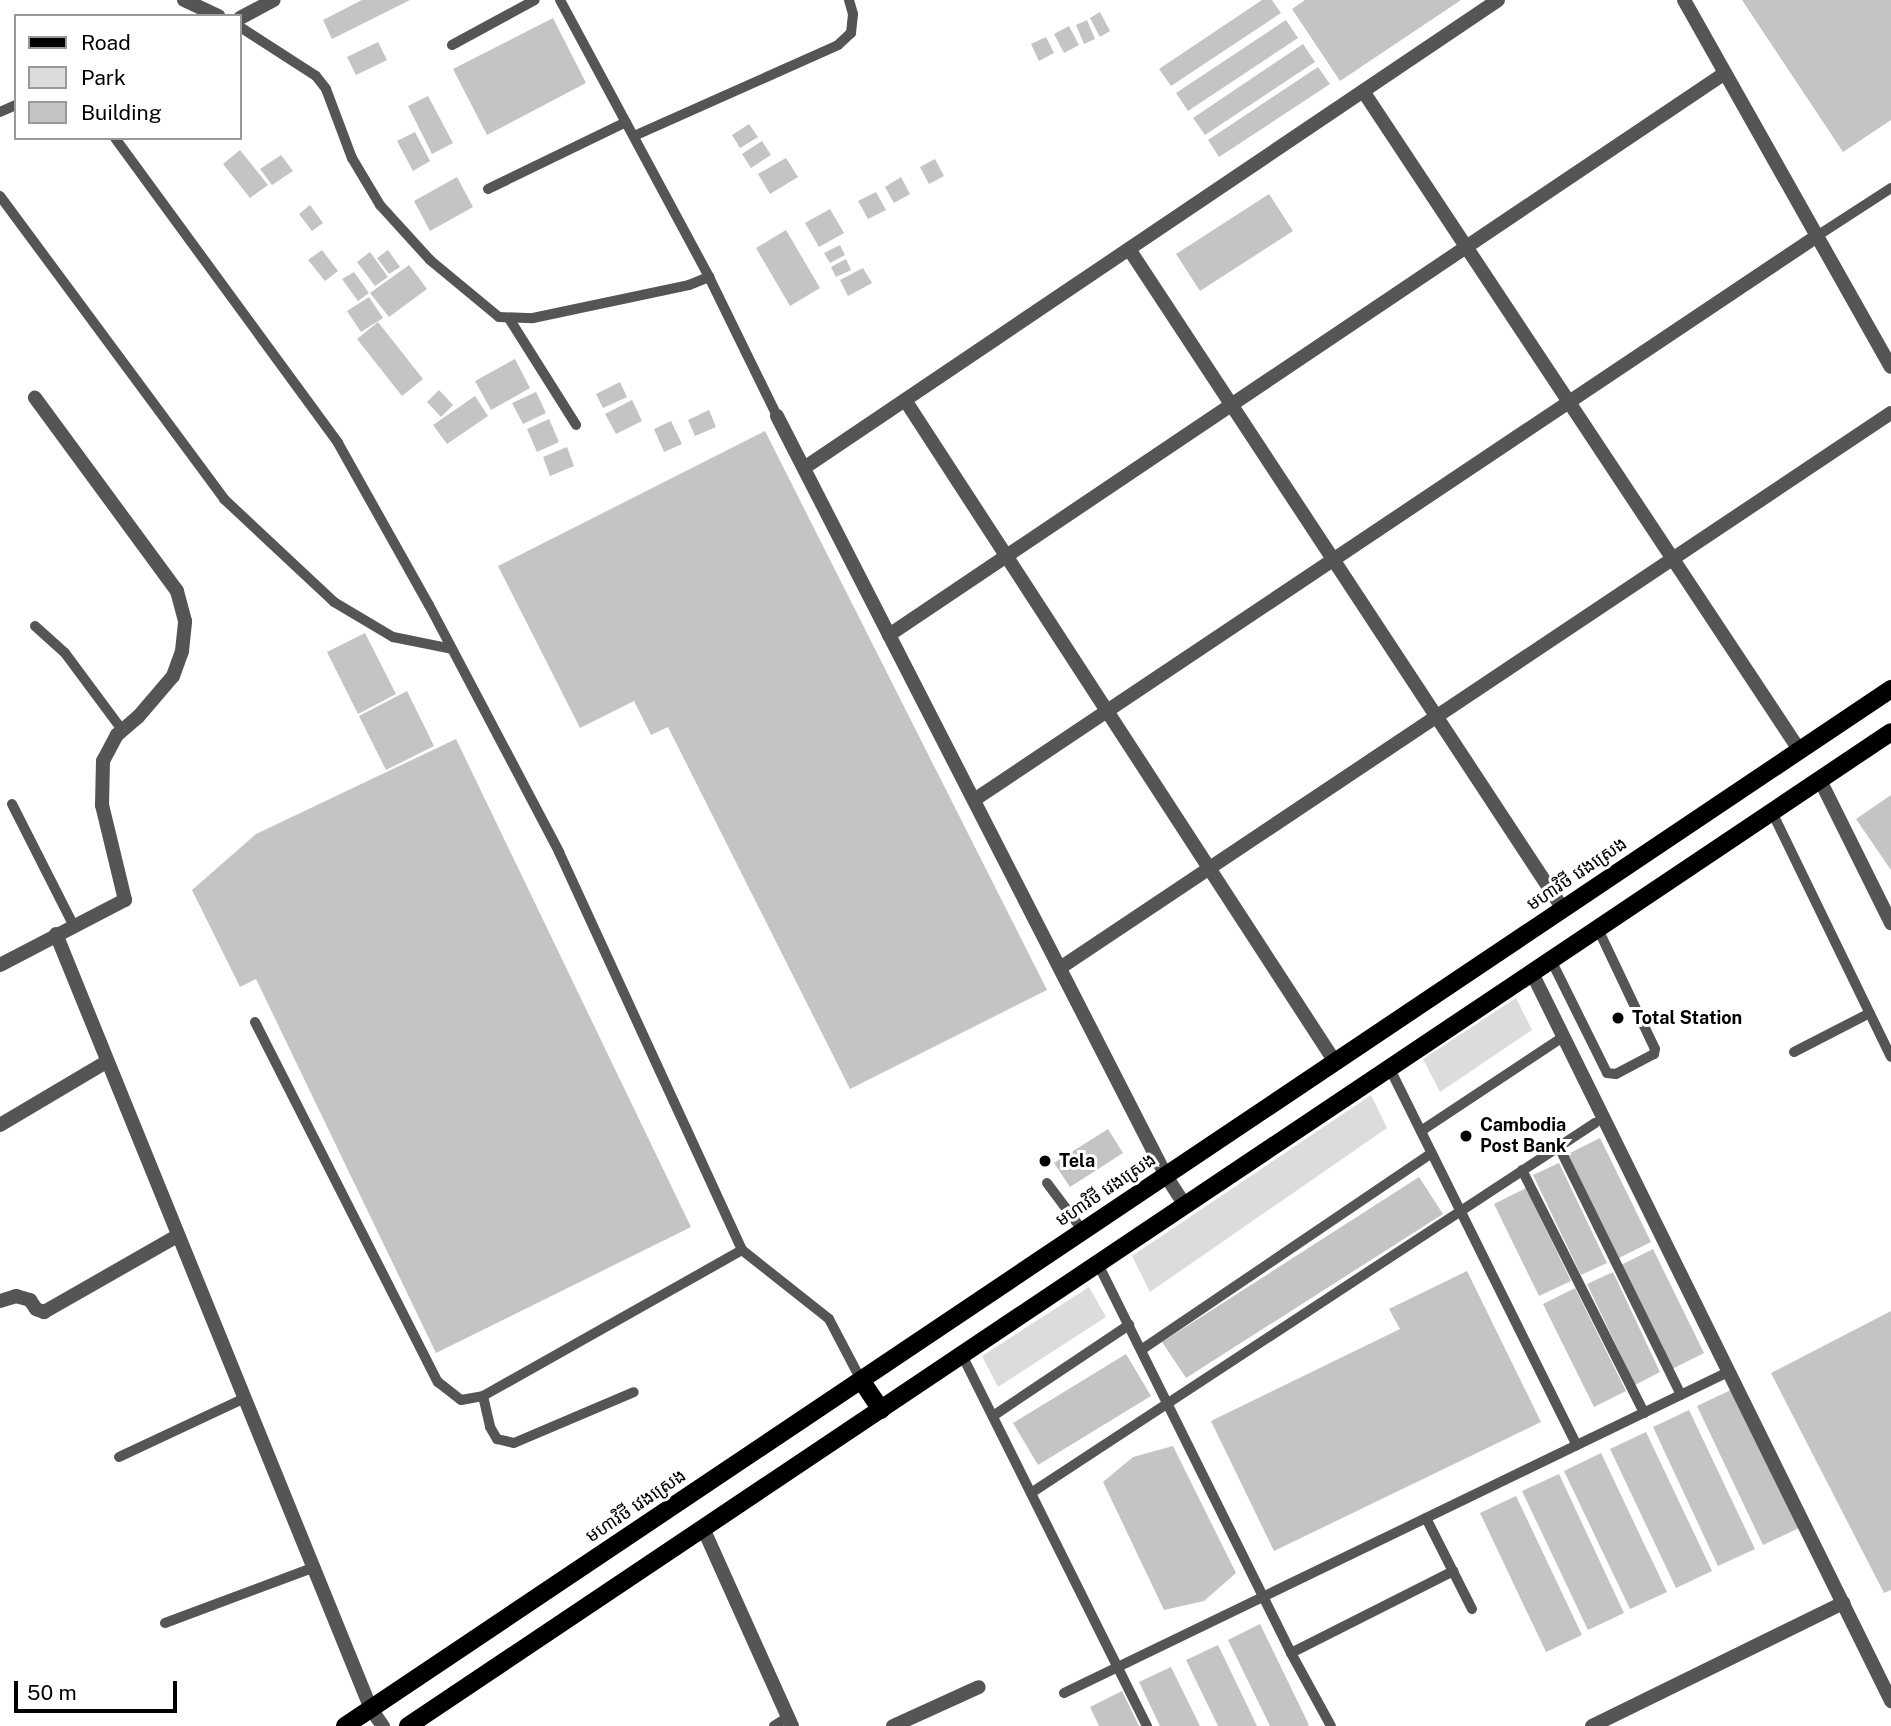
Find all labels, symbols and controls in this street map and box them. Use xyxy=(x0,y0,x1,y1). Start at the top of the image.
legend xyxy=(14,14,242,140)
text: Road xyxy=(81,30,131,55)
text: Park xyxy=(81,65,126,90)
text: Building xyxy=(81,100,162,125)
street label: មហាវិថី វេងស្រេង xyxy=(1523,833,1631,915)
place label: Total Station xyxy=(1632,1007,1742,1029)
marker: Total Station xyxy=(1610,1010,1626,1026)
place label: Cambodia Post Bank xyxy=(1480,1115,1566,1158)
marker: Cambodia Post Bank xyxy=(1458,1128,1474,1144)
street label: មហាវិថី វេងស្រេង xyxy=(1052,1149,1160,1231)
place label: Tela xyxy=(1059,1150,1095,1172)
marker: Tela xyxy=(1037,1153,1053,1169)
street label: មហាវិថី វេងស្រេង xyxy=(582,1465,690,1547)
scale bar xyxy=(18,1666,180,1710)
text: 50 m xyxy=(27,1680,77,1705)

